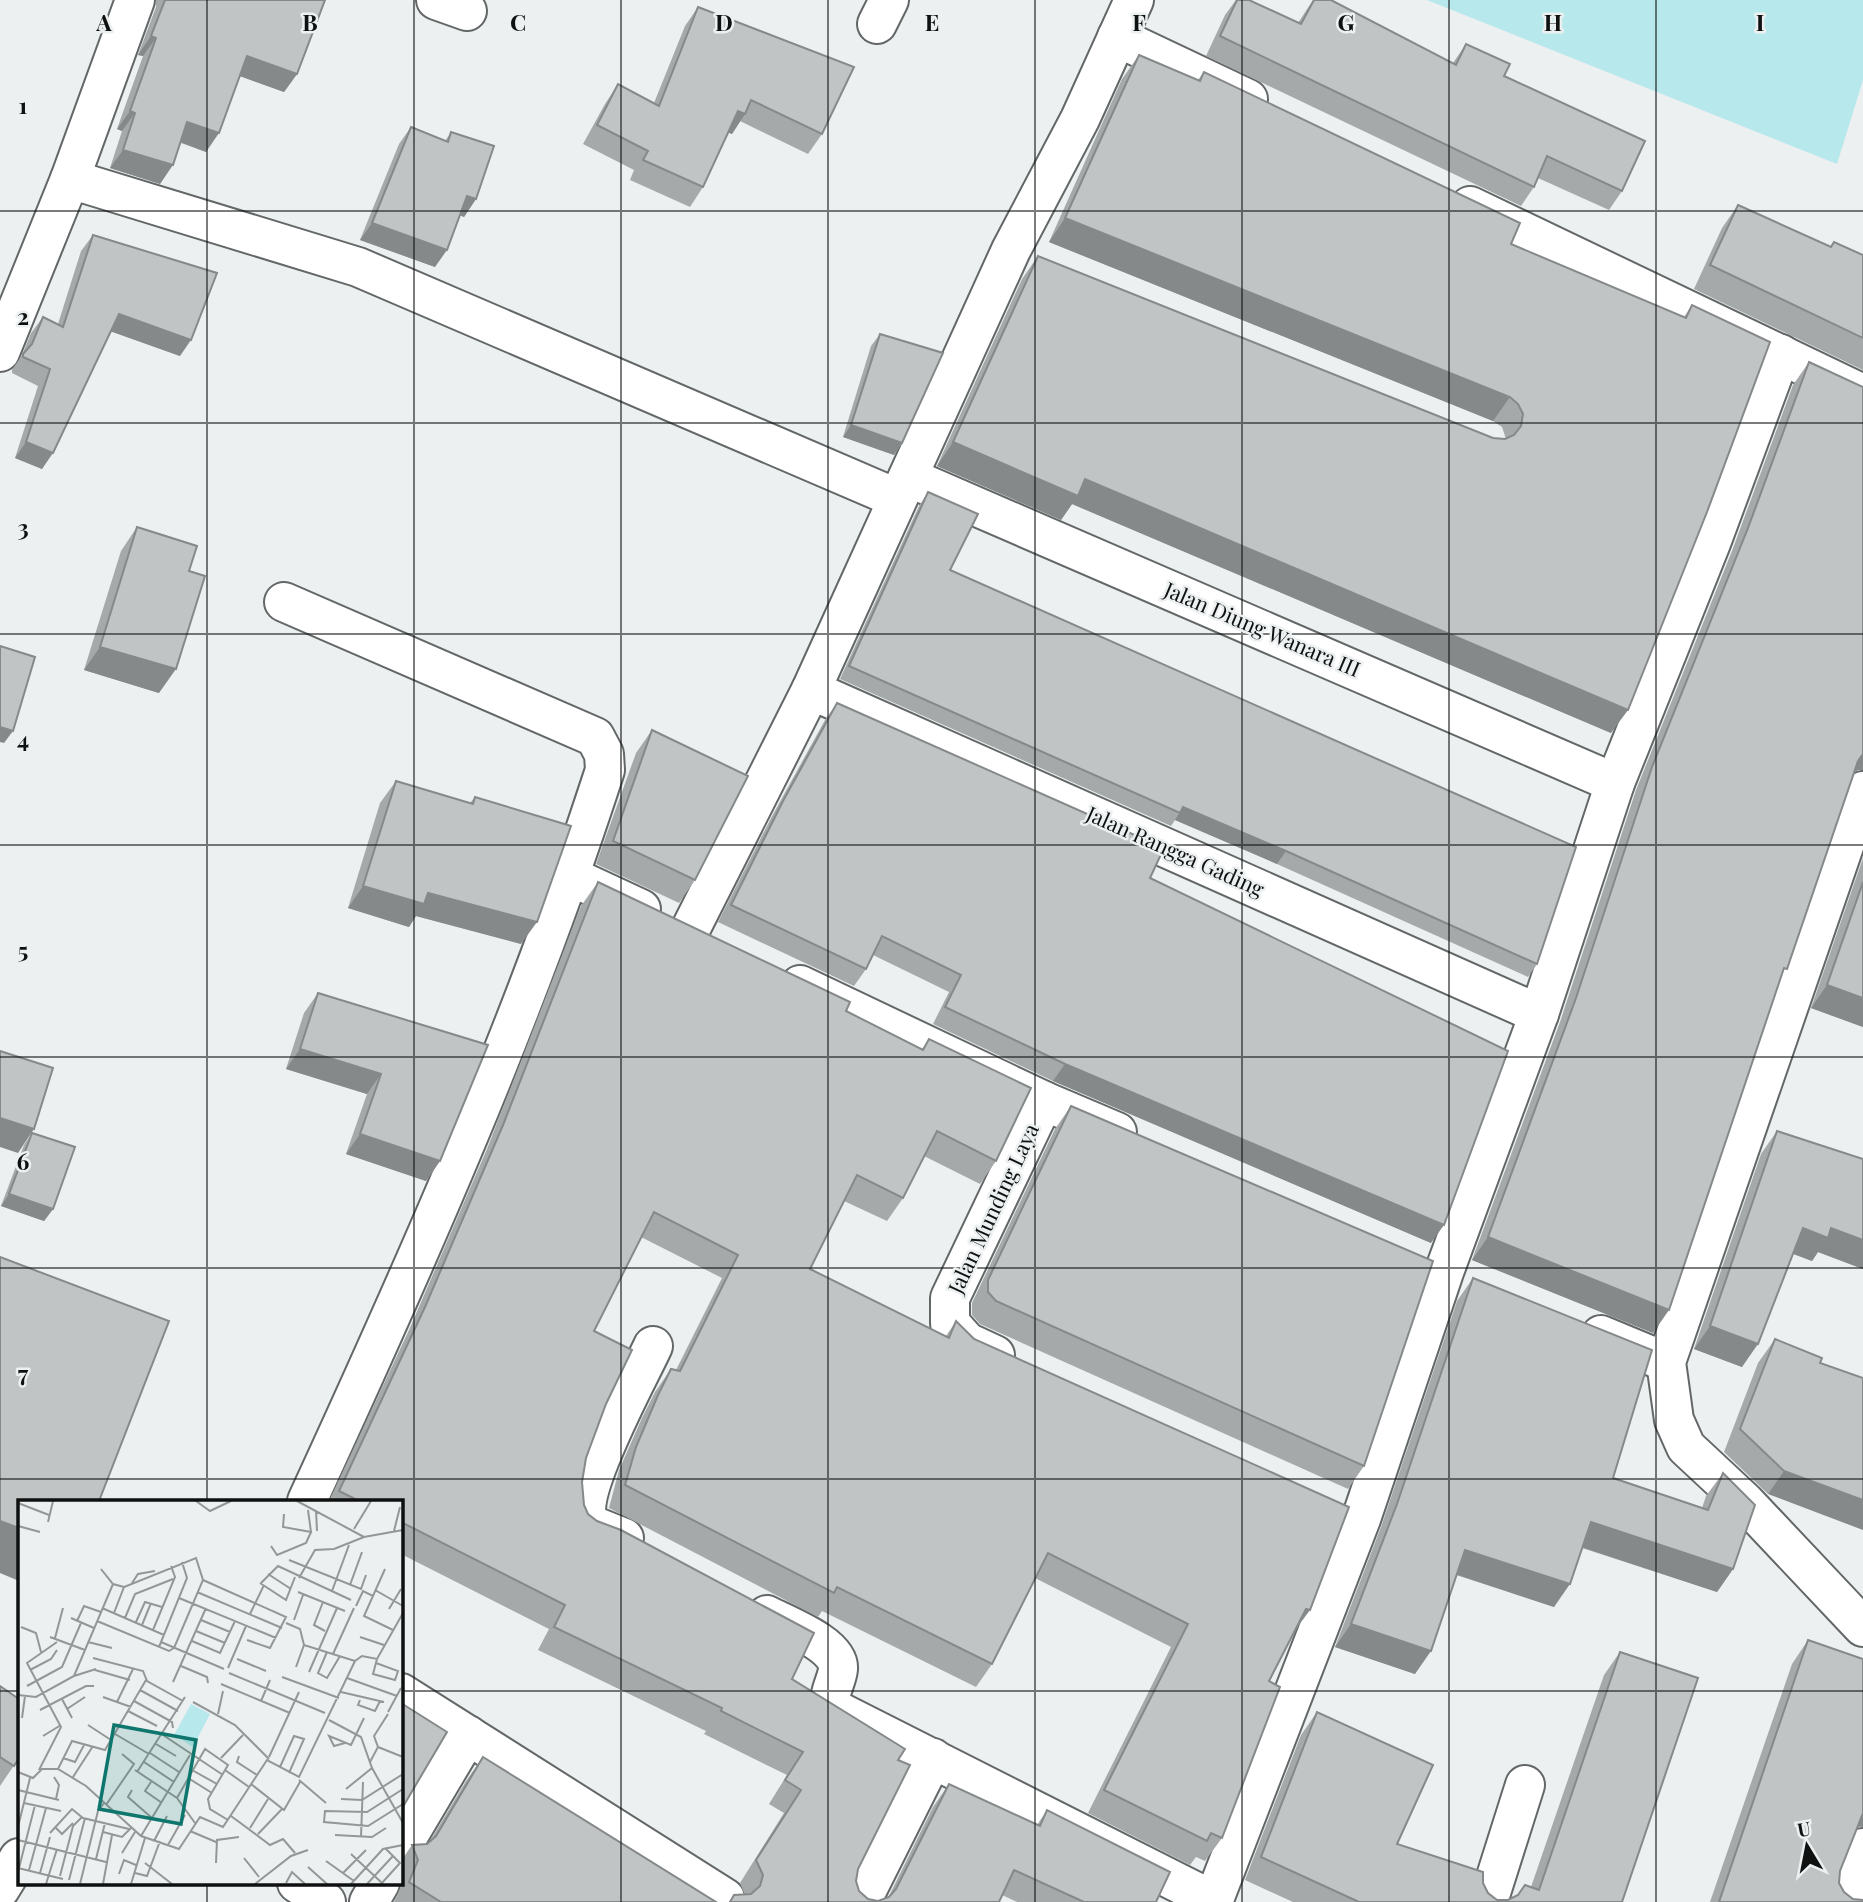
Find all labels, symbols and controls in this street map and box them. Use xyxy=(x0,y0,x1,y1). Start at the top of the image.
text: A xyxy=(95,6,112,37)
text: B xyxy=(302,6,318,37)
text: C xyxy=(510,6,526,37)
text: D xyxy=(715,6,733,37)
text: E xyxy=(925,6,939,37)
text: F xyxy=(1132,6,1146,37)
text: G xyxy=(1338,6,1355,37)
text: H xyxy=(1544,6,1562,37)
text: I xyxy=(1756,6,1764,37)
text: 1 xyxy=(19,89,28,120)
text: 2 xyxy=(17,300,29,331)
text: 3 xyxy=(17,511,29,542)
street label: Jalan Diung Wanara III xyxy=(1160,574,1365,682)
text: 4 xyxy=(17,723,29,754)
street label: Jalan Rangga Gading xyxy=(1082,798,1269,902)
text: 5 xyxy=(18,934,28,965)
street label: Jalan Munding Laya xyxy=(940,1118,1044,1299)
text: 6 xyxy=(17,1145,30,1176)
text: 7 xyxy=(18,1357,29,1388)
inset map xyxy=(18,1500,402,1884)
north arrow xyxy=(1772,1811,1842,1881)
text: U xyxy=(1795,1814,1813,1842)

